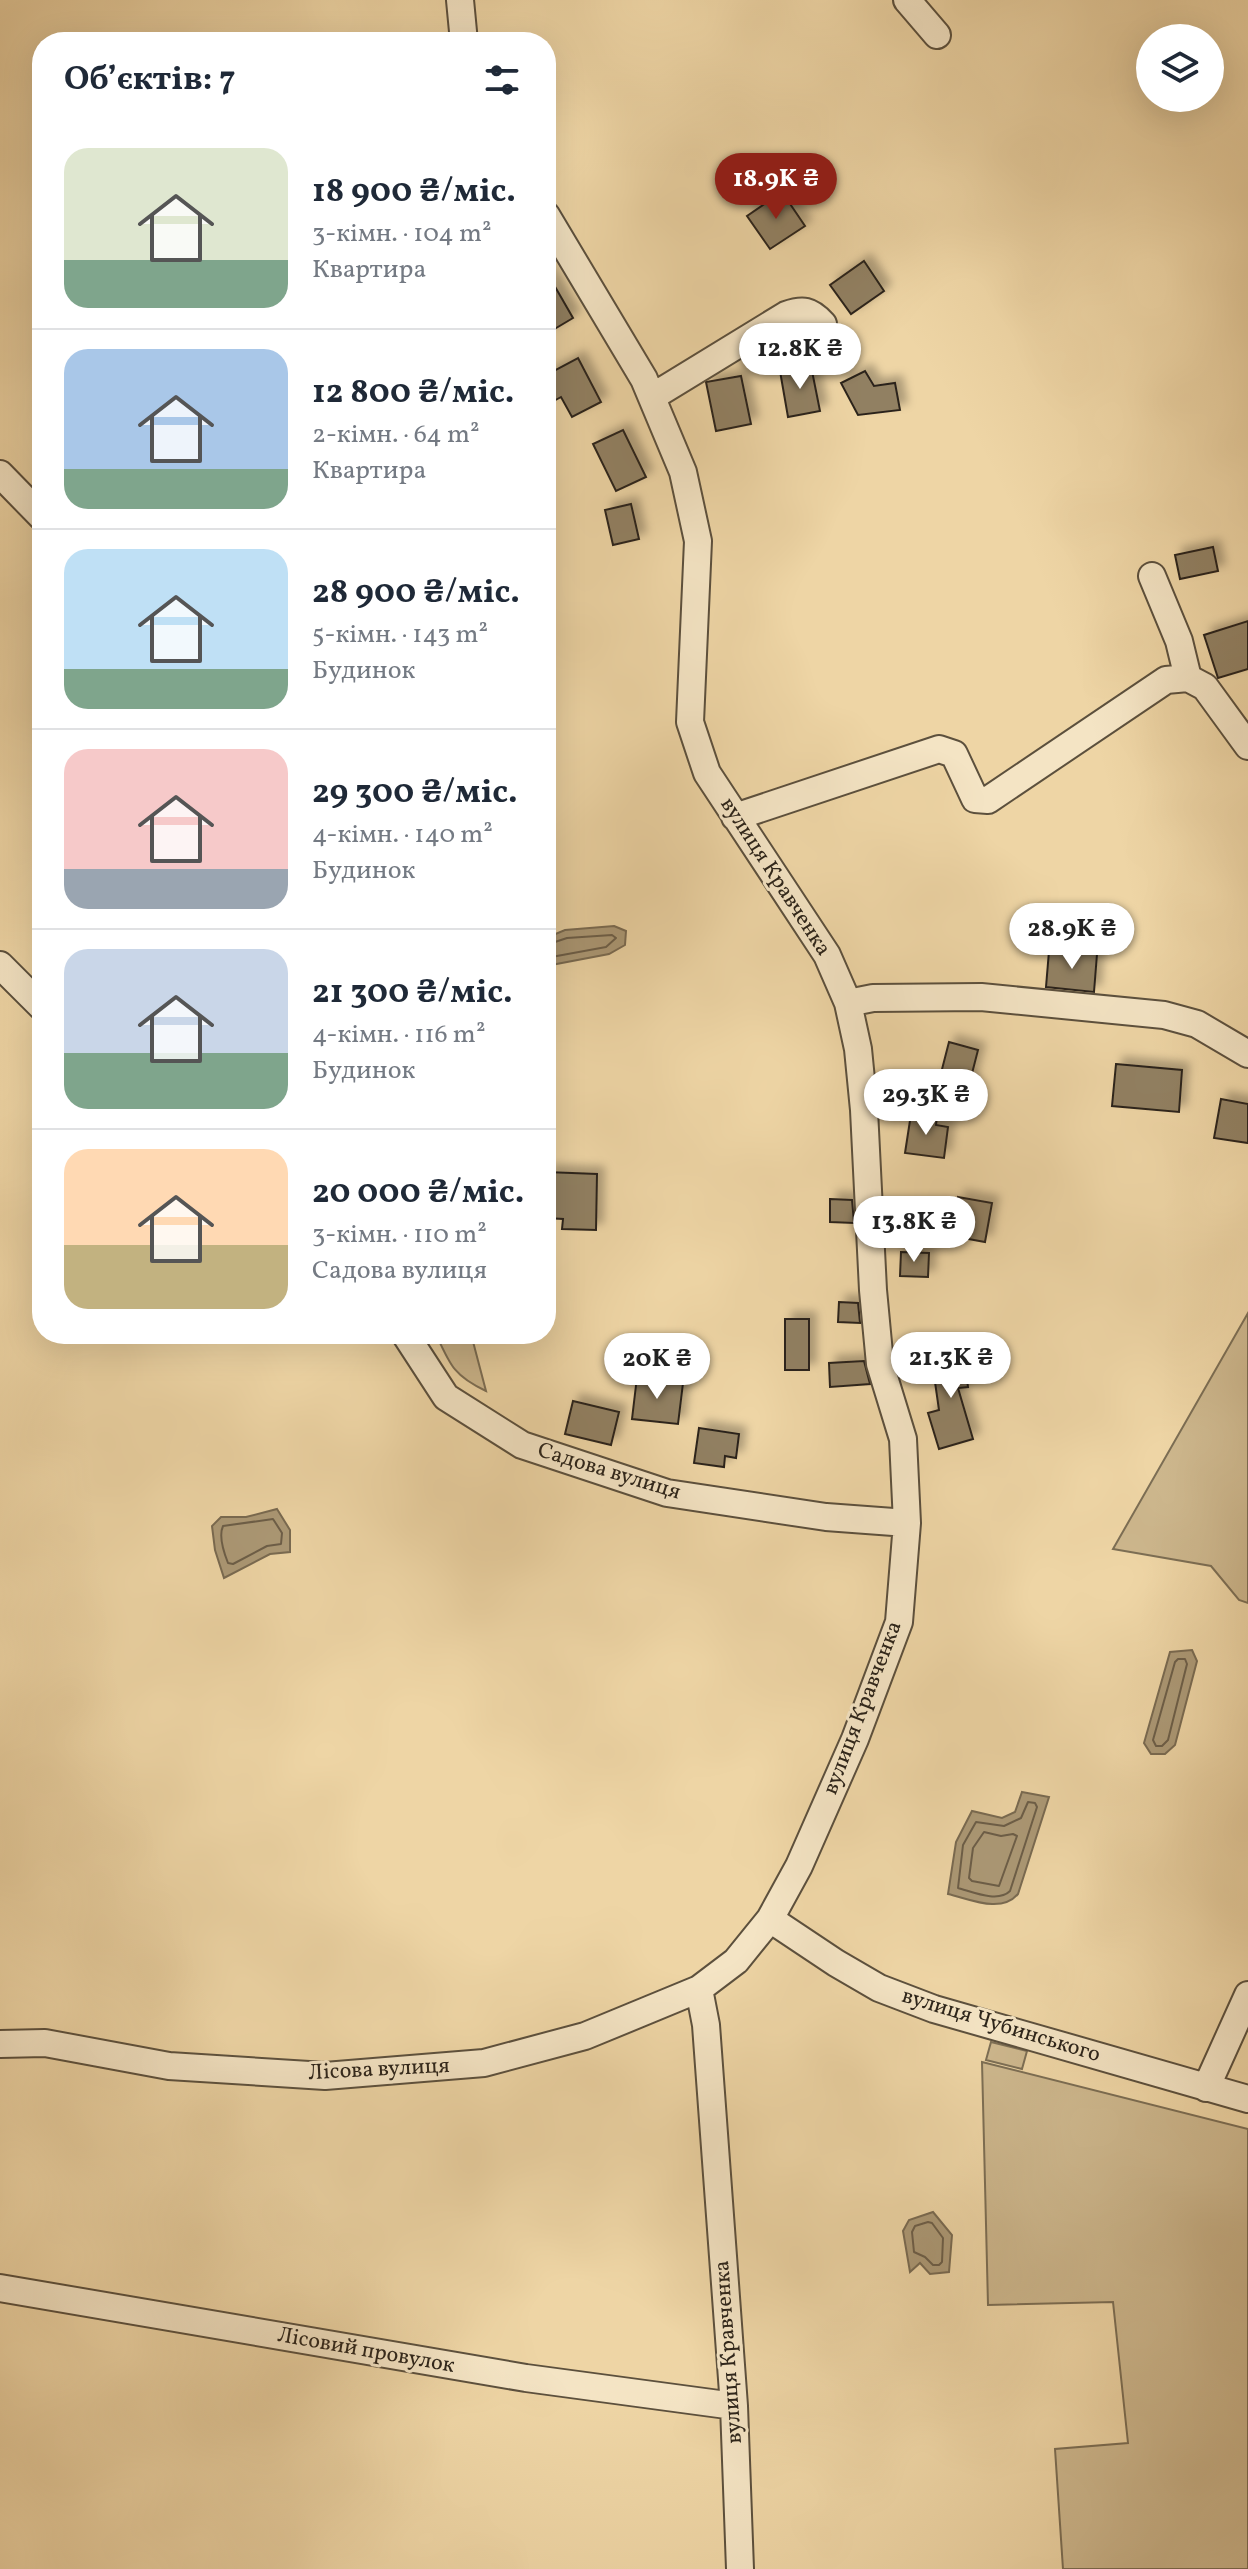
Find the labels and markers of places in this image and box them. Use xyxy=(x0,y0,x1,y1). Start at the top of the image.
pin: 18.9K ₴ xyxy=(702,153,850,221)
pin: 12.8K ₴ xyxy=(726,323,874,391)
pin: 28.9K ₴ xyxy=(998,903,1146,971)
pin: 29.3K ₴ xyxy=(852,1069,1000,1137)
pin: 13.8K ₴ xyxy=(840,1196,988,1264)
pin: 21.3K ₴ xyxy=(877,1332,1025,1400)
pin: 20K ₴ xyxy=(601,1333,713,1401)

